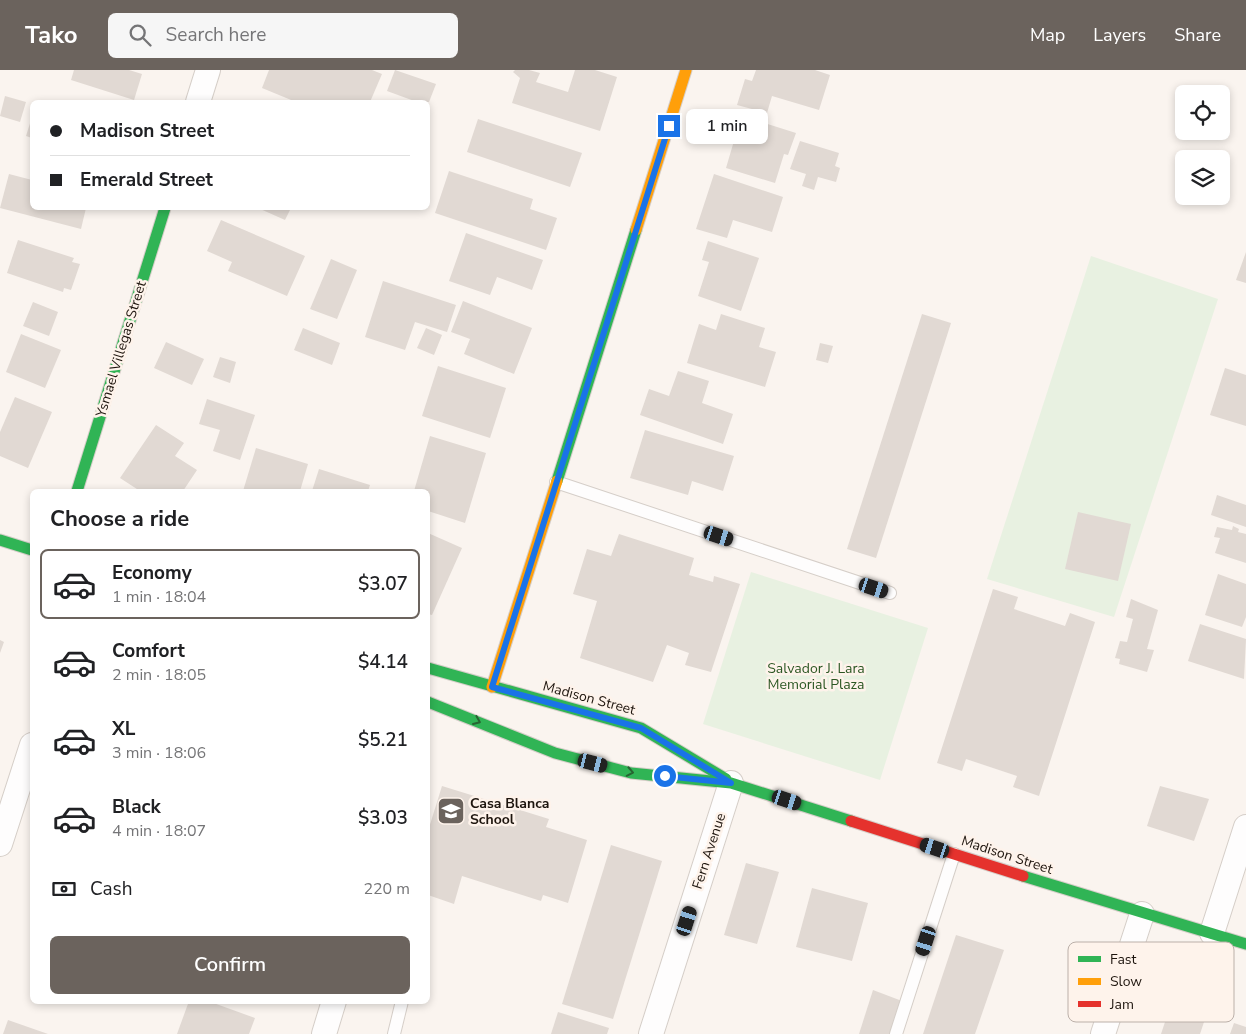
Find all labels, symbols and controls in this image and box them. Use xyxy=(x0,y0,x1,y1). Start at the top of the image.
search box xyxy=(108,13,458,58)
text: Tako xyxy=(25,19,78,51)
icon: search xyxy=(126,21,154,49)
text: Search here xyxy=(166,22,266,48)
text: Map xyxy=(1030,23,1065,47)
text: Layers xyxy=(1093,23,1146,47)
text: Share xyxy=(1174,23,1221,47)
map controls xyxy=(1175,85,1230,205)
button: locate xyxy=(1175,85,1230,140)
callout: 1 min xyxy=(686,108,769,144)
route end xyxy=(658,115,680,137)
text: 1 min xyxy=(707,115,747,137)
text: Madison Street xyxy=(80,118,214,144)
button: layers xyxy=(1175,150,1230,205)
text: Emerald Street xyxy=(80,167,213,193)
street label: Ysmael Villegas Street xyxy=(91,279,151,420)
text: Choose a ride xyxy=(50,504,189,534)
car xyxy=(702,524,735,548)
text: Economy xyxy=(112,560,192,586)
icon: car xyxy=(52,562,97,607)
text: $3.07 xyxy=(358,571,408,597)
car xyxy=(857,576,890,600)
text: 1 min · 18:04 xyxy=(112,586,206,608)
text: Comfort xyxy=(112,638,185,664)
icon: car xyxy=(52,640,97,685)
text: $4.14 xyxy=(358,649,408,675)
park label: Salvador J. Lara Memorial Plaza xyxy=(767,659,865,694)
text: 2 min · 18:05 xyxy=(112,664,206,686)
street label: Madison Street xyxy=(541,677,637,720)
one-way arrow xyxy=(472,714,481,725)
text: XL xyxy=(112,716,135,742)
icon: car xyxy=(52,718,97,763)
text: $5.21 xyxy=(358,727,408,753)
text: 3 min · 18:06 xyxy=(112,742,206,764)
car xyxy=(576,752,609,774)
route start xyxy=(654,765,676,787)
one-way arrow xyxy=(626,766,635,776)
car xyxy=(770,788,803,812)
text: Black xyxy=(112,794,161,820)
place label: Casa Blanca School xyxy=(470,794,549,829)
icon: car xyxy=(52,796,97,841)
school or university icon: Casa Blanca School xyxy=(436,796,466,826)
text: $3.03 xyxy=(358,805,408,831)
street label: Fern Avenue xyxy=(688,810,730,892)
text: 4 min · 18:07 xyxy=(112,820,206,842)
street label: Madison Street xyxy=(959,831,1055,879)
car xyxy=(918,836,951,860)
icon: cash xyxy=(50,875,78,903)
text: Cash xyxy=(90,876,132,902)
text: 220 m xyxy=(363,878,410,900)
car xyxy=(675,904,698,938)
car xyxy=(914,924,937,958)
button: Confirm xyxy=(50,936,410,994)
legend xyxy=(1068,942,1234,1022)
text: Fast xyxy=(1110,950,1136,969)
text: Slow xyxy=(1110,972,1142,991)
text: Jam xyxy=(1109,995,1134,1014)

